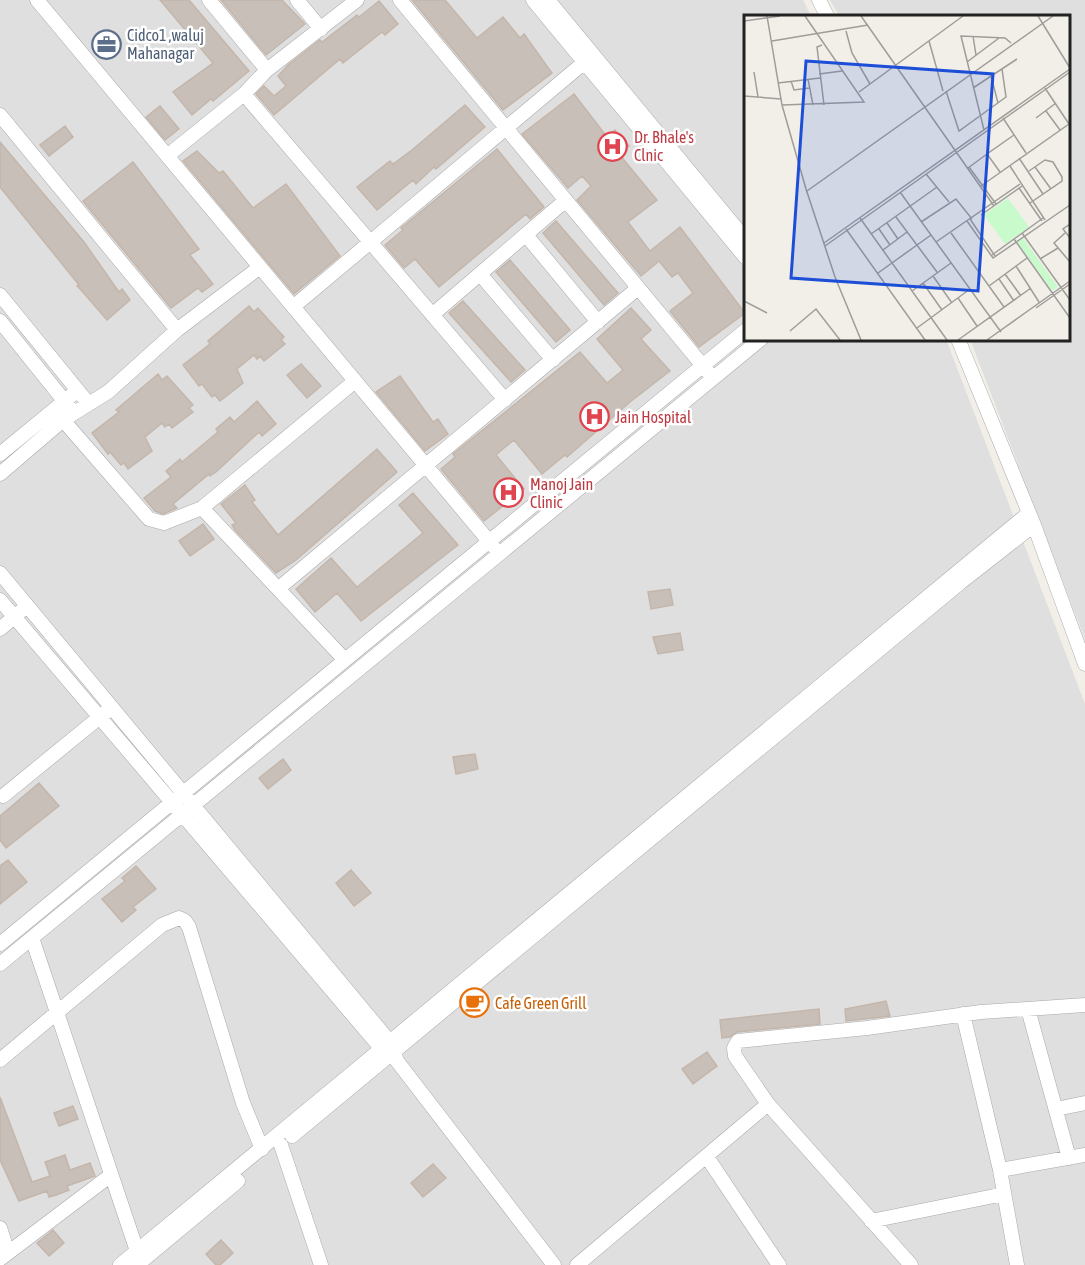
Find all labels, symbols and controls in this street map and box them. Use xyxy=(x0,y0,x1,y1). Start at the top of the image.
inset map xyxy=(744,15,1070,340)
place label: Cidco1 ,waluj Mahanagar xyxy=(127,26,204,63)
office icon: Cidco1 ,waluj Mahanagar xyxy=(90,28,122,60)
place label: Dr. Bhale's Clnic xyxy=(634,128,694,164)
hospital icon: Dr. Bhale's Clnic xyxy=(597,130,629,162)
hospital icon: Jain Hospital xyxy=(578,401,610,433)
place label: Jain Hospital xyxy=(615,408,692,427)
place label: Manoj Jain Clinic xyxy=(530,475,593,511)
hospital icon: Manoj Jain Clinic xyxy=(493,477,525,509)
cafe icon: Cafe Green Grill xyxy=(458,987,490,1019)
place label: Cafe Green Grill xyxy=(495,994,587,1012)

